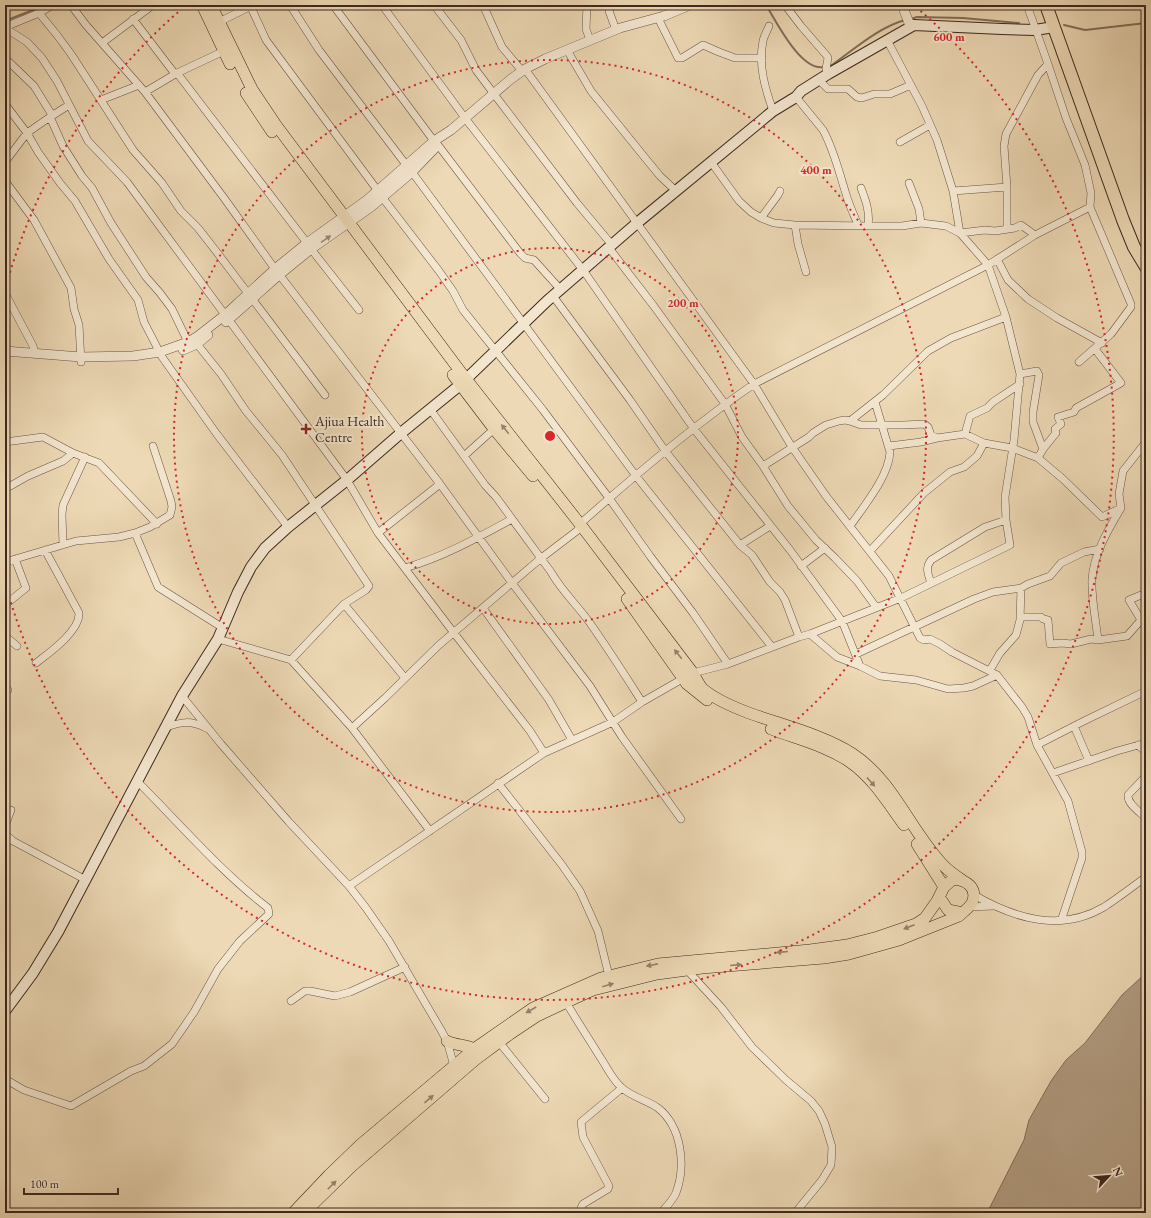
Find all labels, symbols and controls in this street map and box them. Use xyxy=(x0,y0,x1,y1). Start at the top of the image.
text: 600 m xyxy=(933,29,965,45)
text: 400 m xyxy=(800,162,832,178)
one-way arrow xyxy=(320,235,331,243)
text: 200 m xyxy=(667,295,699,311)
place label: Ajiua Health Centre xyxy=(314,412,384,446)
marker: Ajiua Health Centre xyxy=(300,423,312,435)
one-way arrow xyxy=(501,424,509,435)
centre of rings xyxy=(543,429,557,443)
one-way arrow xyxy=(674,649,683,660)
one-way arrow xyxy=(866,777,875,787)
one-way arrow xyxy=(902,924,914,930)
one-way arrow xyxy=(776,948,788,955)
one-way arrow xyxy=(730,962,742,969)
one-way arrow xyxy=(646,963,659,969)
one-way arrow xyxy=(603,982,615,988)
one-way arrow xyxy=(525,1006,537,1013)
one-way arrow xyxy=(424,1095,435,1104)
north arrow xyxy=(1089,1156,1129,1196)
text: N xyxy=(1110,1165,1126,1179)
scale bar xyxy=(24,1170,118,1196)
text: 100 m xyxy=(30,1176,60,1192)
one-way arrow xyxy=(327,1180,337,1190)

